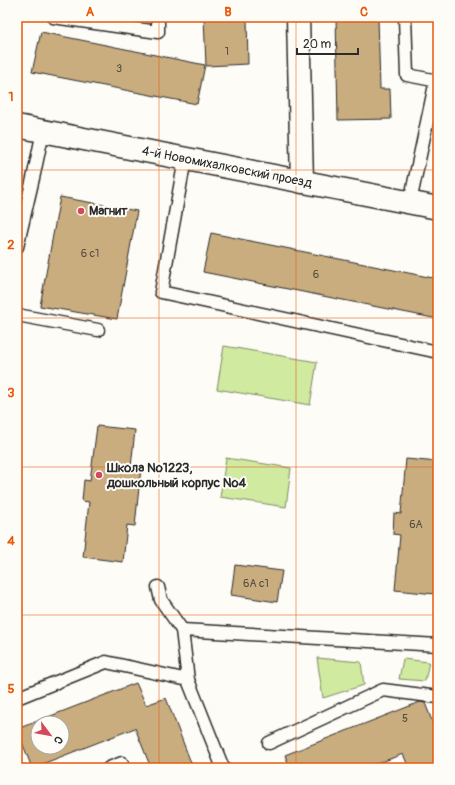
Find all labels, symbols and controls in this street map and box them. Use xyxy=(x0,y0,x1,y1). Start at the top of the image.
text: A xyxy=(86,4,95,20)
text: B xyxy=(224,4,232,20)
text: C xyxy=(360,4,368,20)
scale bar xyxy=(297,30,358,56)
text: 20 m xyxy=(303,37,332,52)
house number: 1 xyxy=(225,45,229,58)
house number: 3 xyxy=(116,62,122,75)
text: 1 xyxy=(8,89,14,105)
street label: 4-й Новомихалковский проезд xyxy=(141,143,314,191)
place label: Магнит xyxy=(89,203,128,219)
marker: Магнит xyxy=(76,206,86,216)
text: 2 xyxy=(7,237,15,253)
house number: 6 с1 xyxy=(81,247,99,260)
house number: 6 xyxy=(313,268,319,281)
text: 3 xyxy=(7,385,15,401)
place label: Школа №1223, дошкольный корпус №4 xyxy=(106,460,247,491)
marker: Школа №1223, дошкольный корпус №4 xyxy=(94,470,104,480)
house number: 6А xyxy=(409,518,423,531)
text: 4 xyxy=(7,533,15,549)
house number: 6А с1 xyxy=(243,577,269,590)
text: 5 xyxy=(7,681,15,697)
house number: 5 xyxy=(402,712,408,725)
north arrow xyxy=(30,715,70,755)
text: С xyxy=(51,734,65,747)

